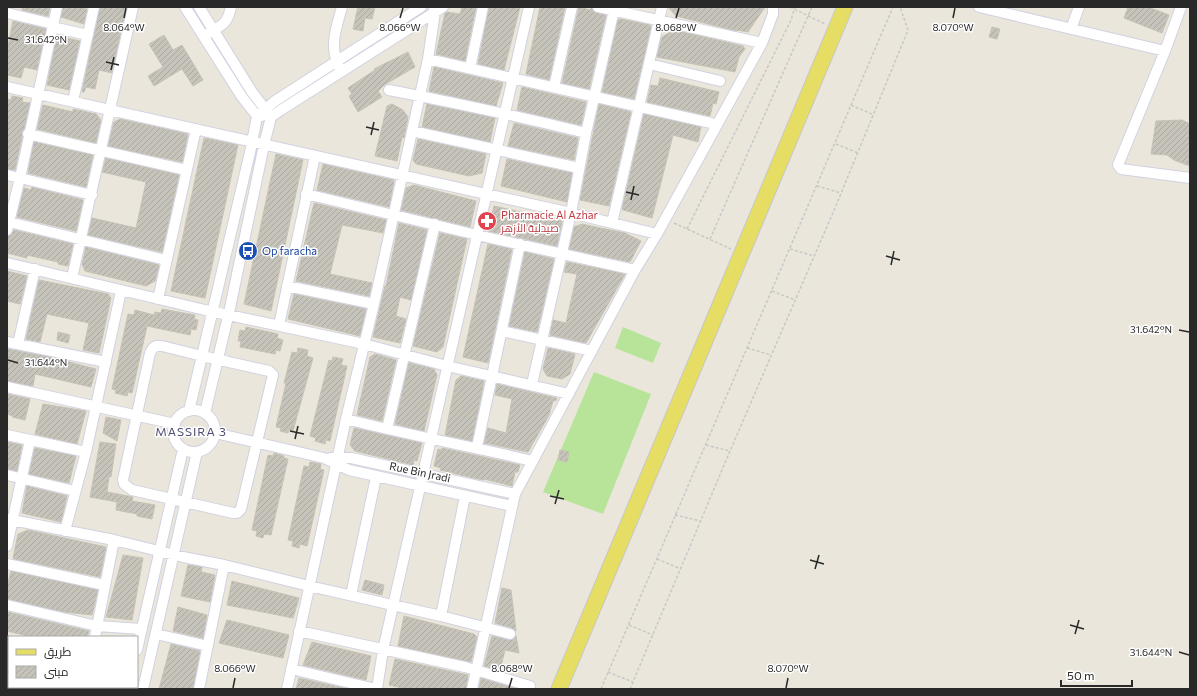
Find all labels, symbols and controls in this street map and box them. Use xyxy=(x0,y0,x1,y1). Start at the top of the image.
text: 8.064°W xyxy=(103,21,145,33)
text: 8.066°W xyxy=(379,21,421,33)
text: 8.068°W xyxy=(655,21,697,33)
text: 8.070°W xyxy=(932,21,974,33)
text: 31.642°N xyxy=(25,33,67,45)
place label: Pharmacie Al Azhar صيدلية الأزهر xyxy=(500,208,598,235)
pharmacy icon: Pharmacie Al Azhar صيدلية الأزهر xyxy=(476,210,498,232)
bus stop icon: Op faracha xyxy=(237,240,259,262)
place label: Op faracha xyxy=(262,244,317,257)
text: 31.642°N xyxy=(1130,323,1172,335)
text: 31.644°N xyxy=(25,356,67,368)
district label: MASSIRA 3 xyxy=(155,424,227,438)
street label: Rue Bin Jradi xyxy=(388,459,452,485)
legend xyxy=(8,636,138,688)
text: طريق xyxy=(44,644,72,659)
text: 31.644°N xyxy=(1130,646,1172,658)
text: 8.066°W xyxy=(214,662,256,674)
text: 8.068°W xyxy=(491,662,533,674)
text: 8.070°W xyxy=(767,662,809,674)
scale bar xyxy=(1061,662,1132,688)
text: مبنى xyxy=(44,664,69,679)
text: 50 m xyxy=(1067,668,1095,682)

